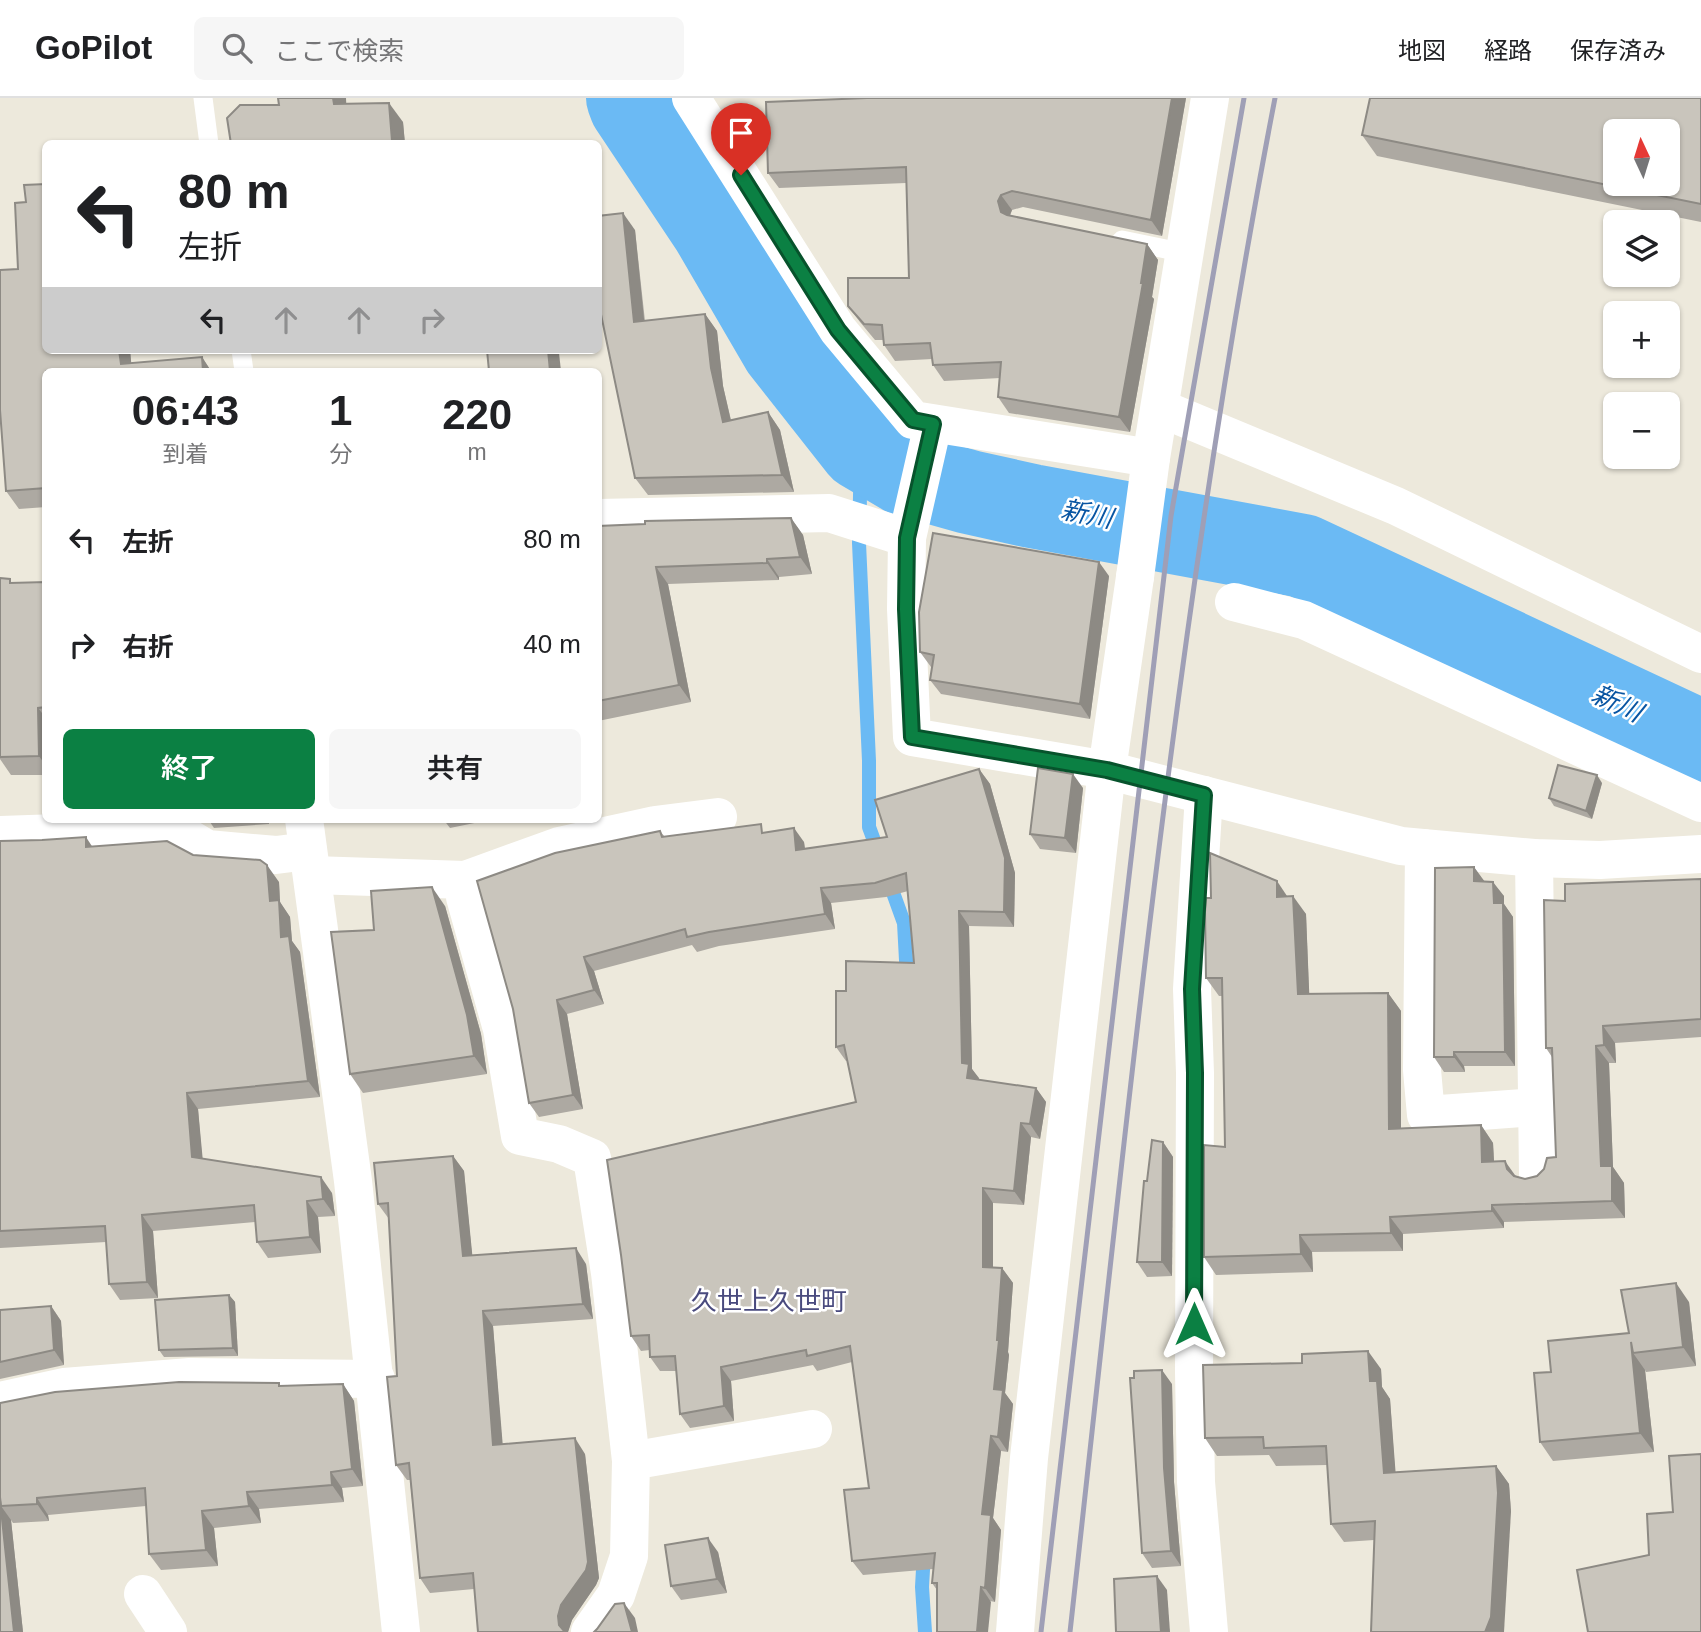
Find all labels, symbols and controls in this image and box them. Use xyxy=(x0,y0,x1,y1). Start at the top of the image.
search box xyxy=(194,17,684,80)
text: GoPilot xyxy=(35,29,152,66)
icon: search xyxy=(218,29,256,67)
text: ここで検索 xyxy=(274,36,404,66)
text: 地図 xyxy=(1398,37,1446,64)
text: 経路 xyxy=(1484,37,1532,64)
text: 保存済み xyxy=(1570,37,1666,64)
pin xyxy=(711,103,771,175)
icon: arrive xyxy=(722,114,760,152)
north arrow xyxy=(1603,119,1680,196)
map controls xyxy=(1603,119,1680,469)
text: 80 m xyxy=(178,164,290,218)
icon: left xyxy=(63,168,154,259)
button: layers xyxy=(1603,210,1680,287)
text: 左折 xyxy=(178,229,242,265)
icon: left xyxy=(194,301,232,339)
icon: ahead xyxy=(267,301,305,339)
icon: ahead xyxy=(340,301,378,339)
icon: right xyxy=(413,301,451,339)
button: + xyxy=(1603,301,1680,378)
text: 06:43 xyxy=(132,387,239,434)
text: 1 xyxy=(329,387,352,434)
text: 220 xyxy=(442,391,512,438)
button: − xyxy=(1603,392,1680,469)
text: m xyxy=(468,439,487,465)
text: 到着 xyxy=(162,441,208,467)
text: 分 xyxy=(329,441,352,467)
water label: 新川 xyxy=(1059,494,1118,534)
icon: left xyxy=(63,521,101,559)
text: 80 m xyxy=(523,524,581,554)
text: 左折 xyxy=(122,527,174,557)
icon: right xyxy=(63,626,101,664)
text: 40 m xyxy=(523,629,581,659)
text: 右折 xyxy=(122,632,174,662)
water label: 新川 xyxy=(1587,678,1650,729)
button: 終了 xyxy=(63,729,315,809)
button: 共有 xyxy=(329,729,581,809)
district label: 久世上久世町 xyxy=(691,1286,847,1316)
position arrow xyxy=(1157,1287,1231,1361)

